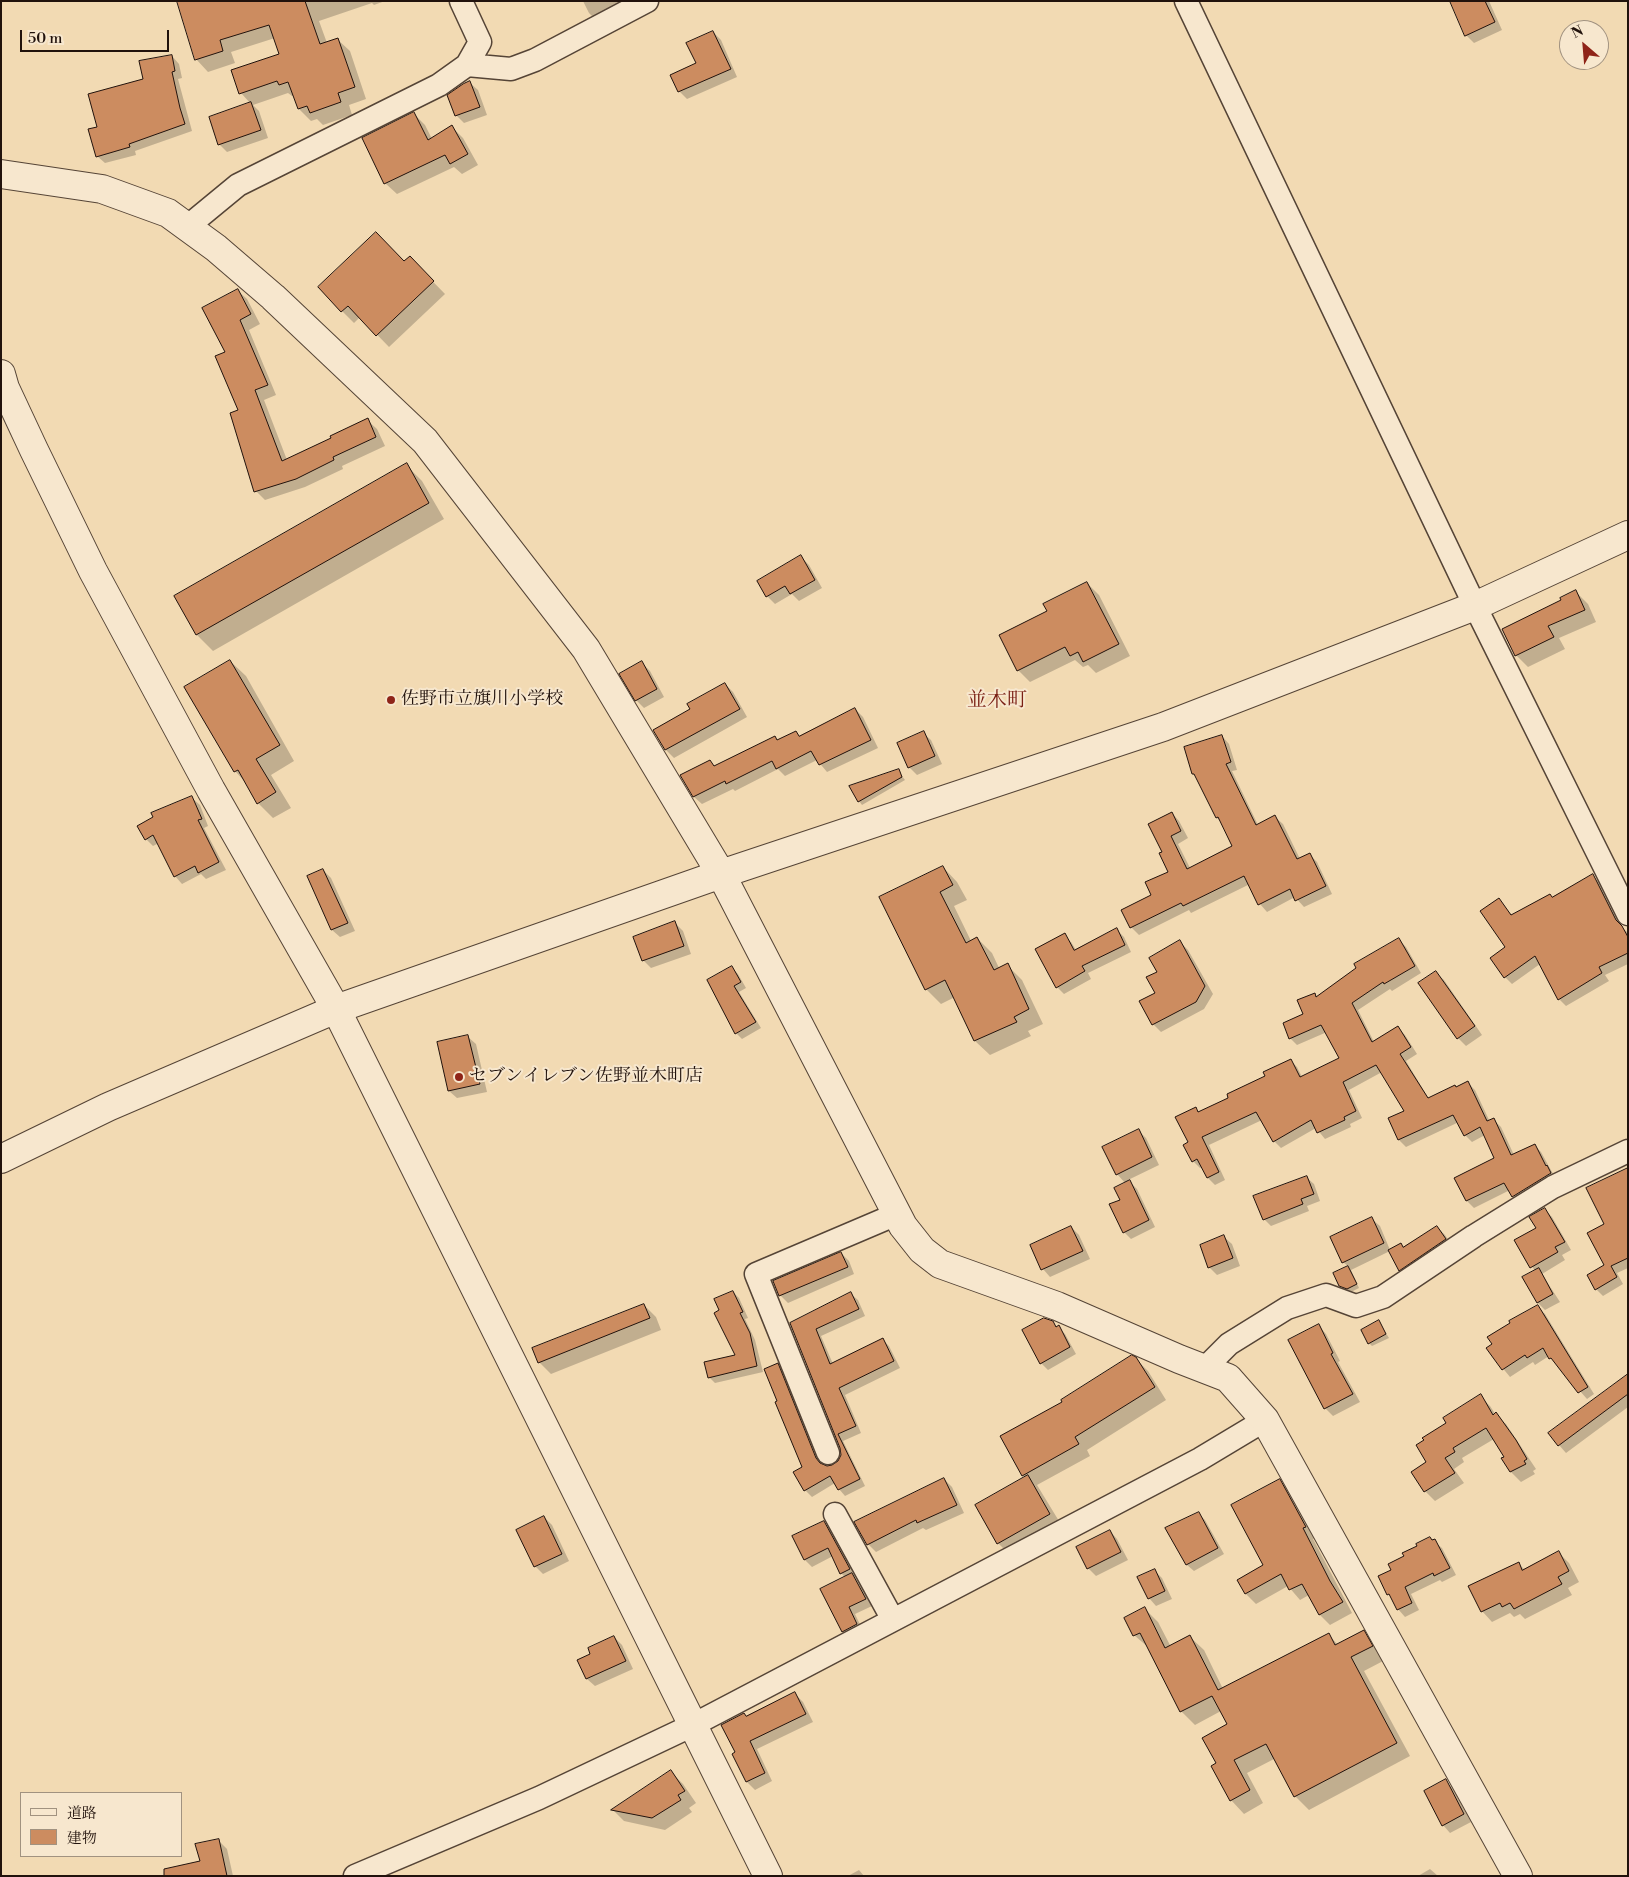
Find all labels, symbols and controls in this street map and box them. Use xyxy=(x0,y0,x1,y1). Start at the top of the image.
scale bar xyxy=(22,20,171,52)
north arrow xyxy=(1559,20,1609,70)
text: N xyxy=(1569,22,1587,43)
text: 50 m xyxy=(28,29,62,48)
place label: 佐野市立旗川小学校 xyxy=(401,689,563,711)
district label: 並木町 xyxy=(967,689,1027,713)
marker: 佐野市立旗川小学校 xyxy=(385,694,397,706)
place label: セブンイレブン佐野並木町店 xyxy=(469,1066,703,1088)
marker: セブンイレブン佐野並木町店 xyxy=(453,1071,465,1083)
legend xyxy=(20,1792,182,1857)
text: 道路 xyxy=(67,1804,97,1823)
text: 建物 xyxy=(67,1829,97,1848)

